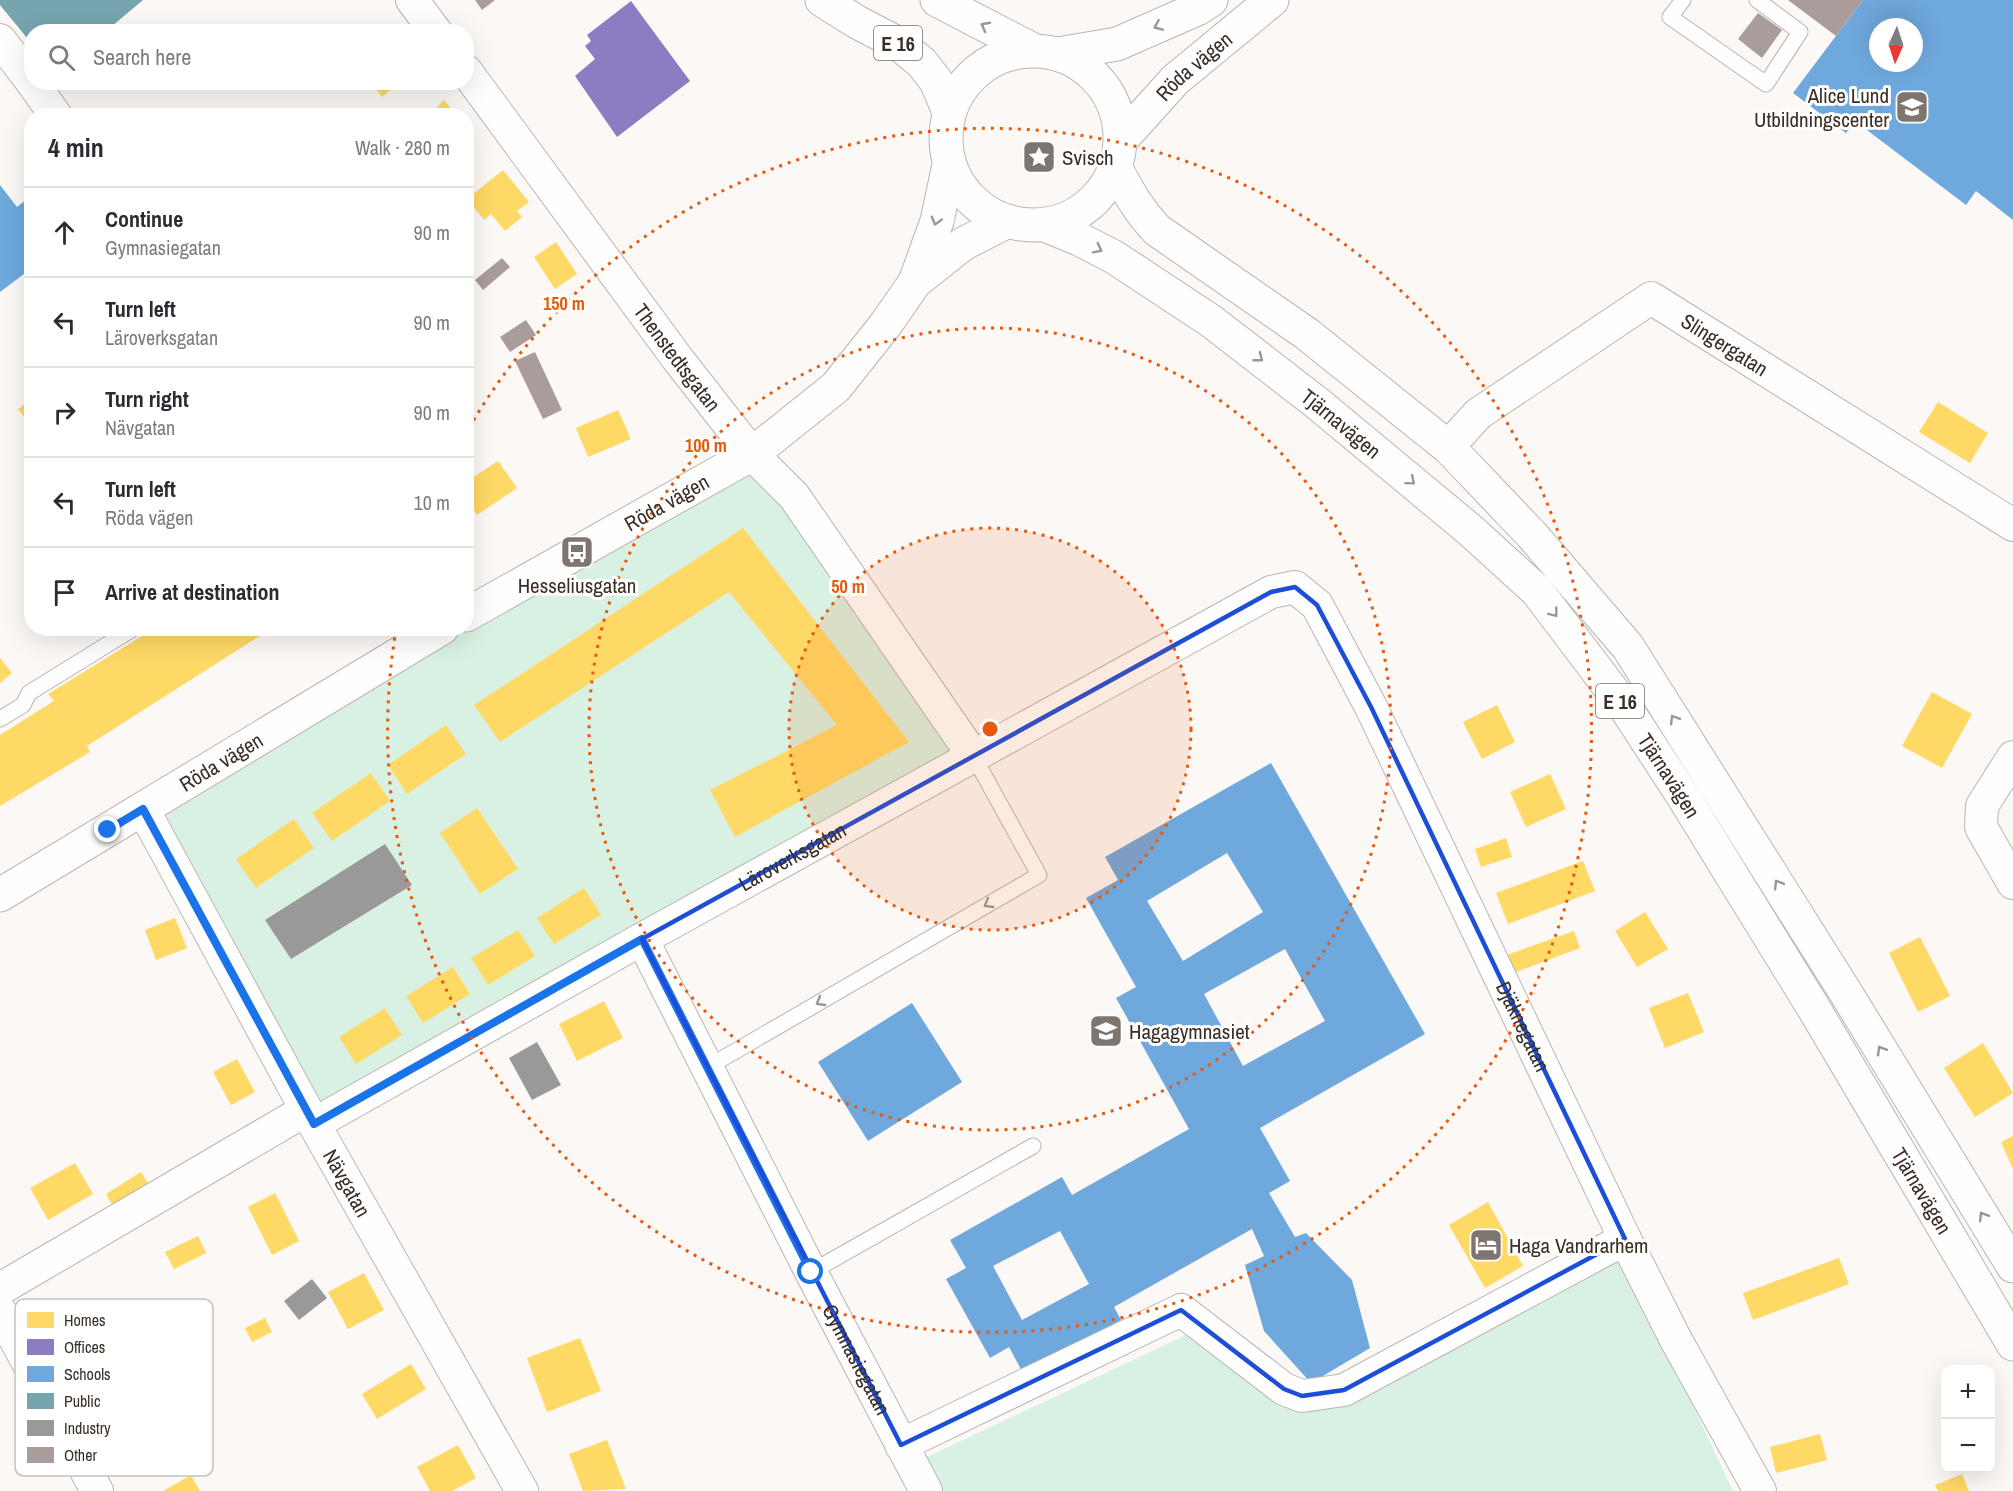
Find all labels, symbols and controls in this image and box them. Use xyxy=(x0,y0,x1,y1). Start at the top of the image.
north arrow xyxy=(1869,18,1923,72)
one-way arrow xyxy=(1154,19,1165,31)
one-way arrow xyxy=(981,22,991,33)
search box xyxy=(24,24,474,90)
street label: Röda vägen xyxy=(1149,24,1238,107)
road number: E 16 xyxy=(874,26,922,60)
icon: search xyxy=(45,41,78,74)
text: Search here xyxy=(93,42,191,72)
place label: Alice Lund Utbildningscenter xyxy=(1754,81,1889,134)
school or university icon: Alice Lund Utbildningscenter xyxy=(1894,89,1930,125)
text: 4 min xyxy=(48,130,104,165)
text: Walk · 280 m xyxy=(355,134,450,161)
place icon: Svisch xyxy=(1021,139,1057,175)
place label: Svisch xyxy=(1062,143,1114,172)
text: Continue xyxy=(105,204,183,234)
icon: ahead xyxy=(48,216,81,249)
one-way arrow xyxy=(931,216,943,226)
text: 90 m xyxy=(414,219,450,246)
text: Gymnasiegatan xyxy=(105,234,221,261)
one-way arrow xyxy=(1092,242,1103,253)
text: 150 m xyxy=(543,291,585,316)
text: Turn left xyxy=(105,294,176,324)
street label: Thenstedtsgatan xyxy=(627,298,728,417)
icon: left xyxy=(48,306,81,339)
street label: Slingergatan xyxy=(1676,306,1774,383)
text: 90 m xyxy=(414,309,450,336)
text: Läroverksgatan xyxy=(105,324,218,351)
one-way arrow xyxy=(1253,351,1264,362)
street label: Tjärnavägen xyxy=(1295,382,1387,465)
text: Turn right xyxy=(105,384,189,414)
icon: right xyxy=(48,396,81,429)
text: 90 m xyxy=(414,399,450,426)
text: Nävgatan xyxy=(105,414,175,441)
text: 100 m xyxy=(685,433,727,458)
street label: Röda vägen xyxy=(619,467,714,538)
text: Turn left xyxy=(105,474,176,504)
one-way arrow xyxy=(1404,474,1415,485)
icon: left xyxy=(48,486,81,519)
text: 10 m xyxy=(414,489,450,516)
text: Röda vägen xyxy=(105,504,193,531)
bus stop icon: Hesseliusgatan xyxy=(559,534,595,570)
place label: Hesseliusgatan xyxy=(518,571,636,600)
text: 50 m xyxy=(831,574,865,599)
icon: arrive xyxy=(48,576,81,609)
text: Arrive at destination xyxy=(105,577,279,607)
one-way arrow xyxy=(1547,606,1558,617)
road number: E 16 xyxy=(1596,684,1644,718)
one-way arrow xyxy=(1669,715,1681,725)
centre of rings xyxy=(980,719,1000,739)
street label: Röda vägen xyxy=(174,725,268,798)
street label: Tjärnavägen xyxy=(1631,727,1708,823)
street label: Läroverksgatan xyxy=(733,815,851,898)
route end xyxy=(94,816,120,842)
one-way arrow xyxy=(1773,880,1785,890)
one-way arrow xyxy=(984,897,994,909)
street label: Djäknegatan xyxy=(1489,976,1557,1076)
one-way arrow xyxy=(815,995,826,1006)
school or university icon: Hagagymnasiet xyxy=(1088,1013,1124,1049)
place label: Hagagymnasiet xyxy=(1129,1017,1250,1046)
one-way arrow xyxy=(1877,1046,1888,1056)
street label: Tjärnavägen xyxy=(1885,1142,1959,1239)
street label: Nävgatan xyxy=(317,1144,378,1222)
one-way arrow xyxy=(1978,1212,1990,1222)
hotel icon: Haga Vandrarhem xyxy=(1468,1227,1504,1263)
place label: Haga Vandrarhem xyxy=(1509,1231,1648,1260)
route start xyxy=(797,1258,823,1284)
legend xyxy=(15,1299,213,1476)
street label: Gymnasiegatan xyxy=(816,1299,898,1420)
text: Homes xyxy=(64,1309,106,1331)
text: Offices xyxy=(64,1336,105,1358)
text: Schools xyxy=(64,1363,111,1385)
map controls xyxy=(1941,1365,1995,1473)
button: + xyxy=(1941,1365,1995,1419)
text: Public xyxy=(64,1390,101,1412)
text: Industry xyxy=(64,1417,111,1439)
button: − xyxy=(1941,1419,1995,1473)
text: Other xyxy=(64,1444,97,1466)

